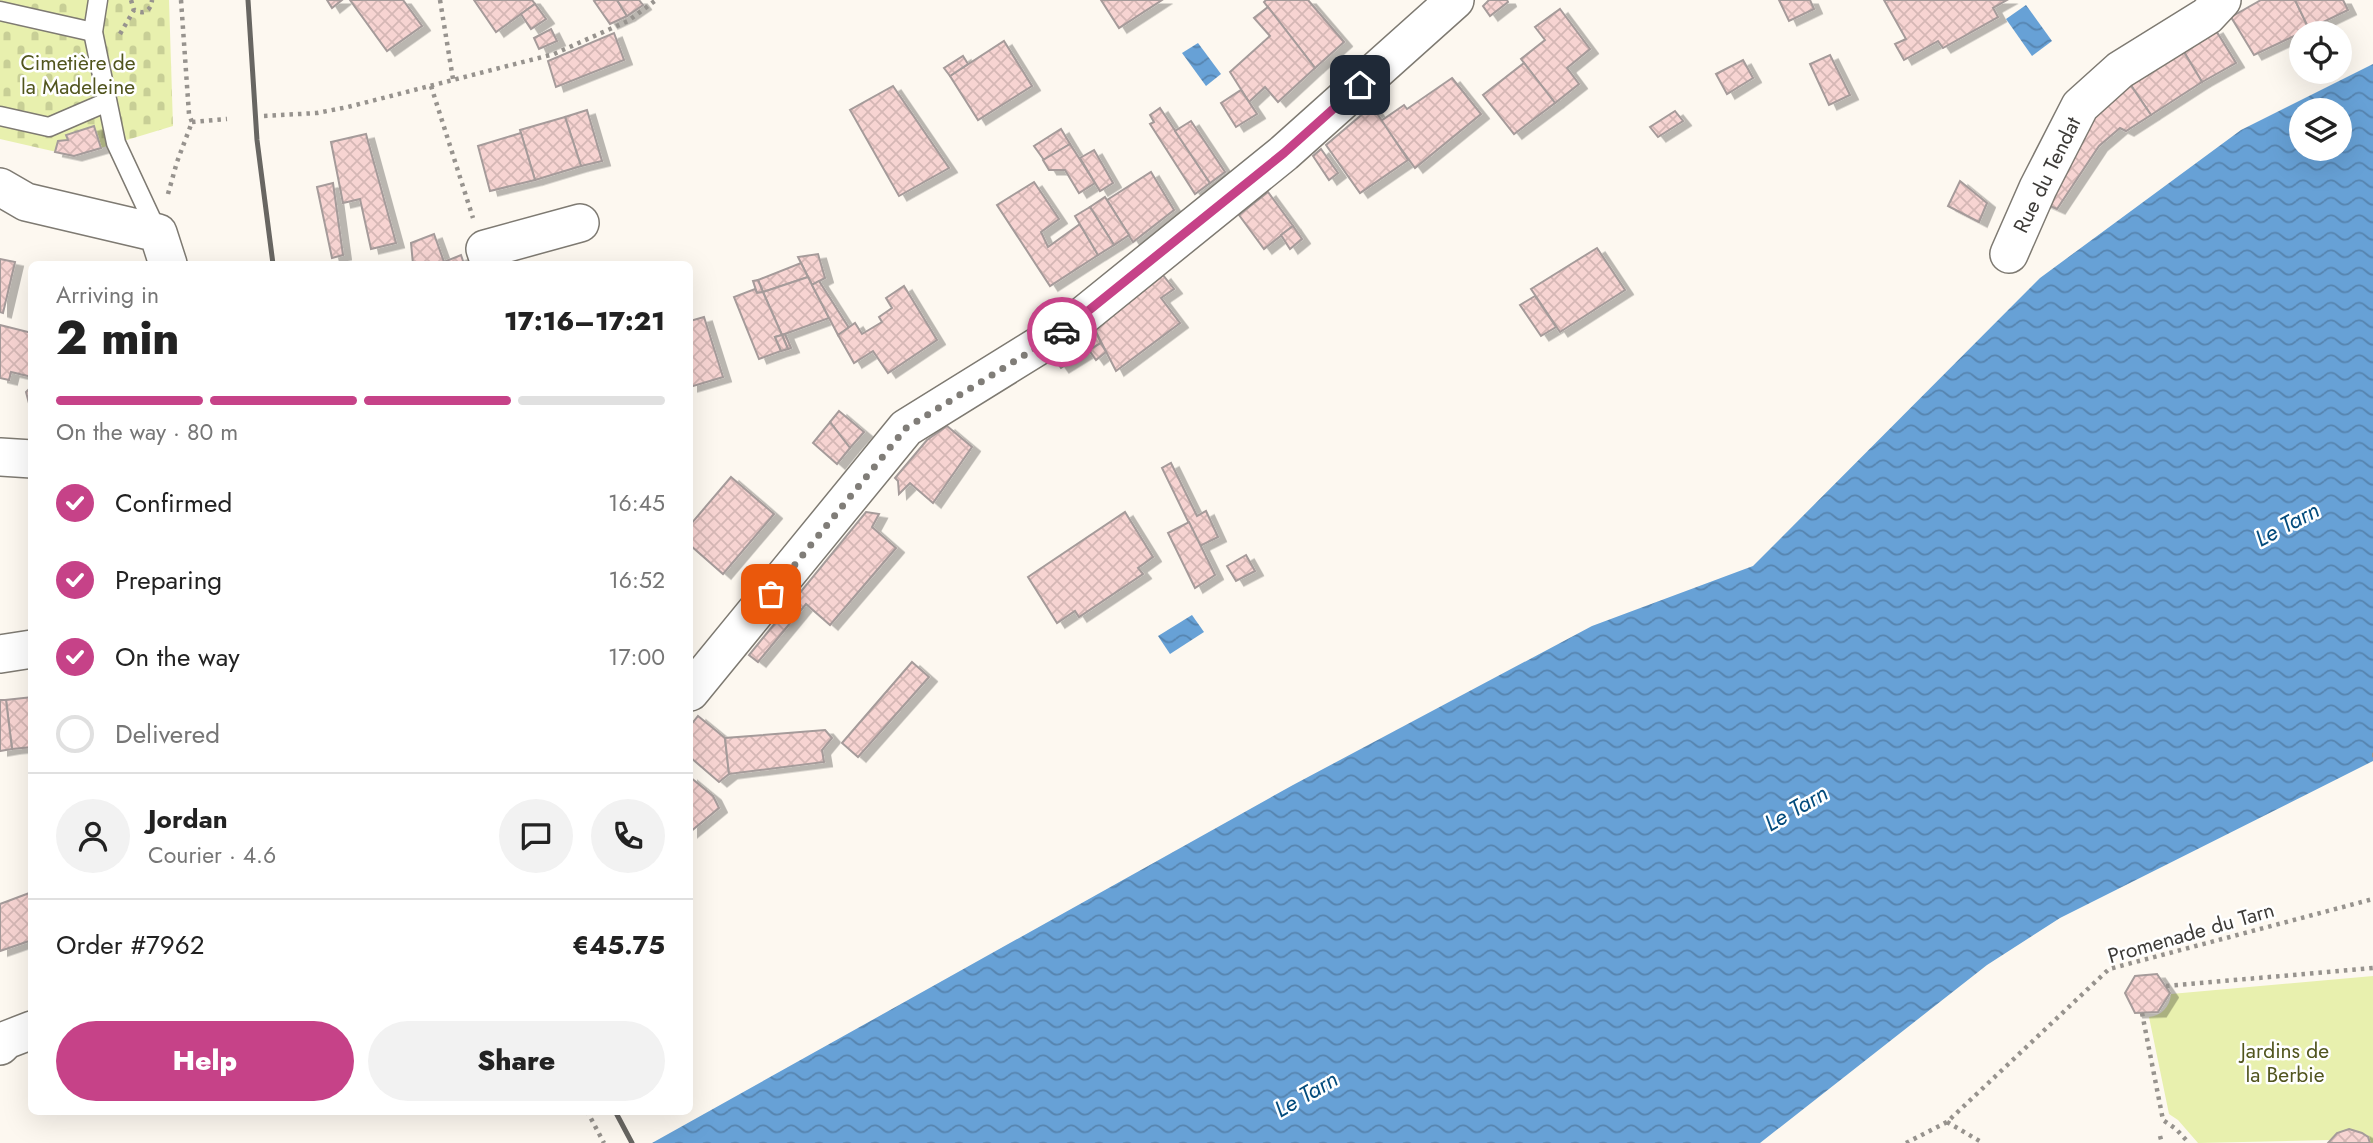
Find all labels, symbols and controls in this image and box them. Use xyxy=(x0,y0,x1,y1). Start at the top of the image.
map controls xyxy=(2289,21,2352,161)
button: locate xyxy=(2289,21,2352,84)
park label: Cimetière de la Madeleine xyxy=(20,48,136,102)
pin xyxy=(1330,55,1390,115)
icon: home xyxy=(1341,66,1379,104)
button: layers xyxy=(2289,98,2352,161)
street label: Rue du Tendat xyxy=(2006,112,2088,238)
text: Arriving in xyxy=(56,278,159,312)
courier xyxy=(1027,297,1097,367)
text: 17:16–17:21 xyxy=(504,302,665,340)
text: 2 min xyxy=(56,305,180,371)
icon: car xyxy=(1043,313,1081,351)
text: On the way · 80 m xyxy=(56,415,238,449)
icon: check xyxy=(56,484,94,522)
text: Confirmed xyxy=(115,484,232,522)
text: 16:45 xyxy=(608,486,665,520)
water label: Le Tarn xyxy=(2249,493,2325,555)
icon: check xyxy=(56,561,94,599)
text: Preparing xyxy=(115,561,222,599)
text: 16:52 xyxy=(608,563,665,597)
pin xyxy=(741,564,801,624)
icon: bag xyxy=(752,575,790,613)
icon: check xyxy=(56,638,94,676)
text: On the way xyxy=(115,638,240,676)
text: 17:00 xyxy=(608,640,665,674)
text: Delivered xyxy=(115,715,220,753)
water label: Le Tarn xyxy=(1758,776,1834,840)
button: person xyxy=(56,799,130,873)
button: chat xyxy=(499,799,573,873)
button: phone xyxy=(591,799,665,873)
text: Jordan xyxy=(148,800,228,838)
text: Courier · 4.6 xyxy=(148,838,276,872)
street label: Promenade du Tarn xyxy=(2104,895,2278,971)
text: Order #7962 xyxy=(56,926,205,964)
text: €45.75 xyxy=(572,926,665,964)
button: Help xyxy=(56,1021,354,1101)
button: Share xyxy=(368,1021,665,1101)
park label: Jardins de la Berbie xyxy=(2238,1036,2329,1090)
water label: Le Tarn xyxy=(1268,1062,1344,1126)

